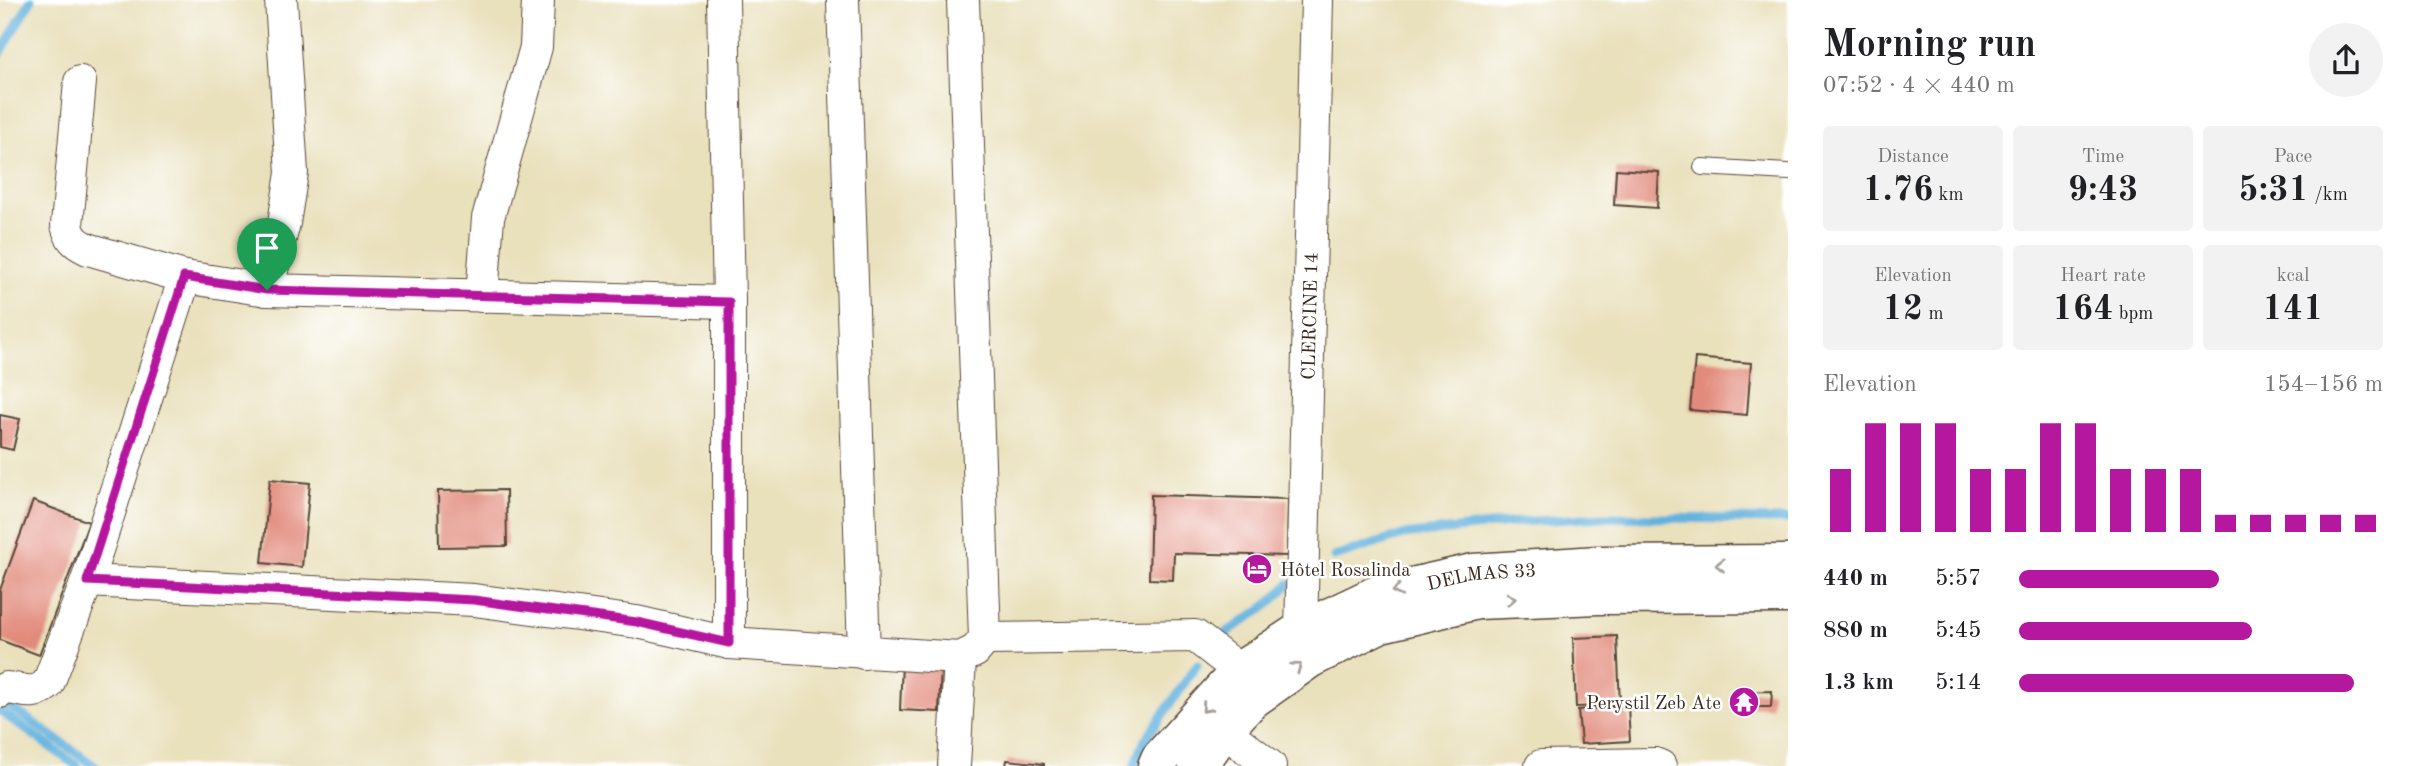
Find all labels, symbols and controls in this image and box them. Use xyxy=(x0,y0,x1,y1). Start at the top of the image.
button: share xyxy=(2309,23,2383,97)
text: Morning run xyxy=(1823,27,2036,65)
text: 07:52 · 4 × 440 m xyxy=(1823,74,2015,97)
text: Distance xyxy=(1877,148,1949,167)
text: Time xyxy=(2082,148,2124,167)
text: Pace xyxy=(2274,148,2312,167)
text: 1.76 xyxy=(1863,173,1933,208)
text: 9:43 xyxy=(2068,173,2138,208)
text: 5:31 xyxy=(2238,173,2309,208)
text: km xyxy=(1933,186,1964,205)
text: /km xyxy=(2309,186,2348,205)
pin xyxy=(237,218,297,290)
icon: arrive xyxy=(248,229,286,267)
street label: CLERCINE 14 xyxy=(1300,252,1323,380)
text: Elevation xyxy=(1874,267,1952,286)
text: Heart rate xyxy=(2060,267,2146,286)
text: kcal xyxy=(2277,267,2309,286)
text: 12 xyxy=(1882,292,1923,327)
text: 164 xyxy=(2053,292,2113,327)
text: 141 xyxy=(2263,292,2323,327)
text: m xyxy=(1923,305,1944,324)
text: bpm xyxy=(2113,305,2153,324)
text: Elevation xyxy=(1823,373,1917,396)
text: 154–156 m xyxy=(2264,373,2383,396)
hotel icon: Hôtel Rosalinda xyxy=(1240,552,1274,586)
one-way arrow xyxy=(1714,557,1725,572)
place label: Hôtel Rosalinda xyxy=(1280,562,1411,581)
street label: DELMAS 33 xyxy=(1425,562,1537,595)
text: 440 m xyxy=(1823,567,1888,590)
text: 5:57 xyxy=(1935,567,1981,590)
one-way arrow xyxy=(1391,582,1403,597)
one-way arrow xyxy=(1506,591,1517,606)
text: 880 m xyxy=(1823,619,1888,642)
text: 5:45 xyxy=(1935,619,1981,642)
one-way arrow xyxy=(1289,663,1302,675)
text: 1.3 km xyxy=(1823,671,1894,694)
text: 5:14 xyxy=(1935,671,1981,694)
temple icon: Perystil Zeb Ate xyxy=(1727,685,1761,719)
place label: Perystil Zeb Ate xyxy=(1586,695,1721,714)
one-way arrow xyxy=(1202,700,1214,713)

